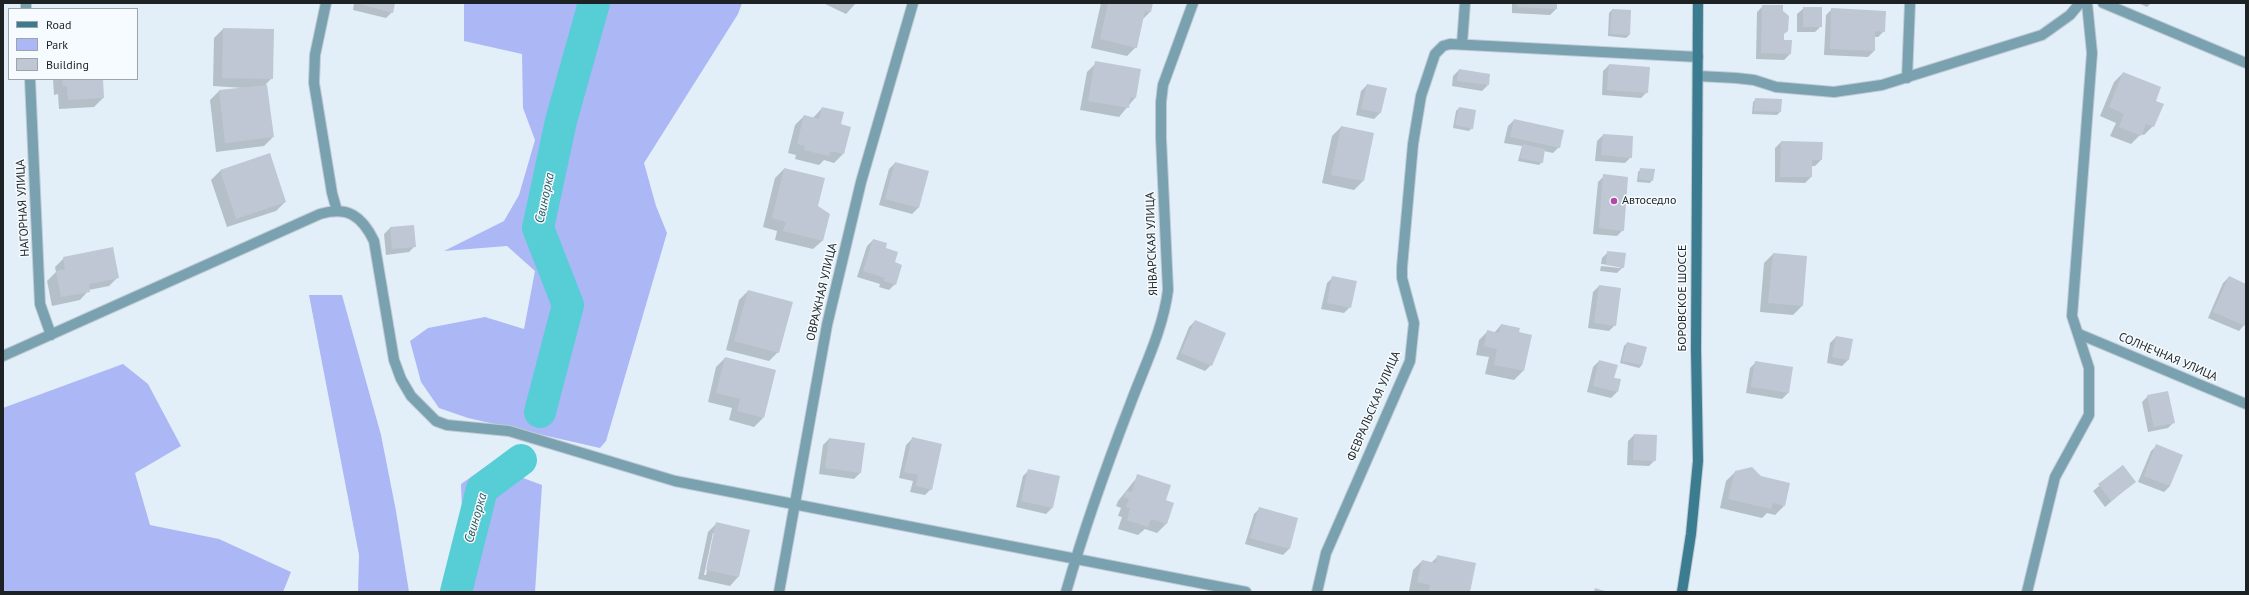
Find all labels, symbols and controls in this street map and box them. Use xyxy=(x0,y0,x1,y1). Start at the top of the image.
legend xyxy=(8,8,138,80)
text: Road xyxy=(46,17,71,32)
text: Park xyxy=(46,37,68,52)
text: Building xyxy=(46,57,89,72)
street label: НАГОРНАЯ УЛИЦА xyxy=(13,159,33,257)
water label: Свинорка xyxy=(532,171,558,225)
street label: ЯНВАРСКАЯ УЛИЦА xyxy=(1143,192,1161,296)
place label: Автоседло xyxy=(1622,194,1676,208)
marker: Автоседло xyxy=(1609,196,1619,206)
street label: ОВРАЖНАЯ УЛИЦА xyxy=(804,242,840,342)
street label: БОРОВСКОЕ ШОССЕ xyxy=(1676,245,1690,351)
street label: СОЛНЕЧНАЯ УЛИЦА xyxy=(2116,330,2220,384)
street label: ФЕВРАЛЬСКАЯ УЛИЦА xyxy=(1344,349,1404,463)
water label: Свинорка xyxy=(461,491,491,545)

